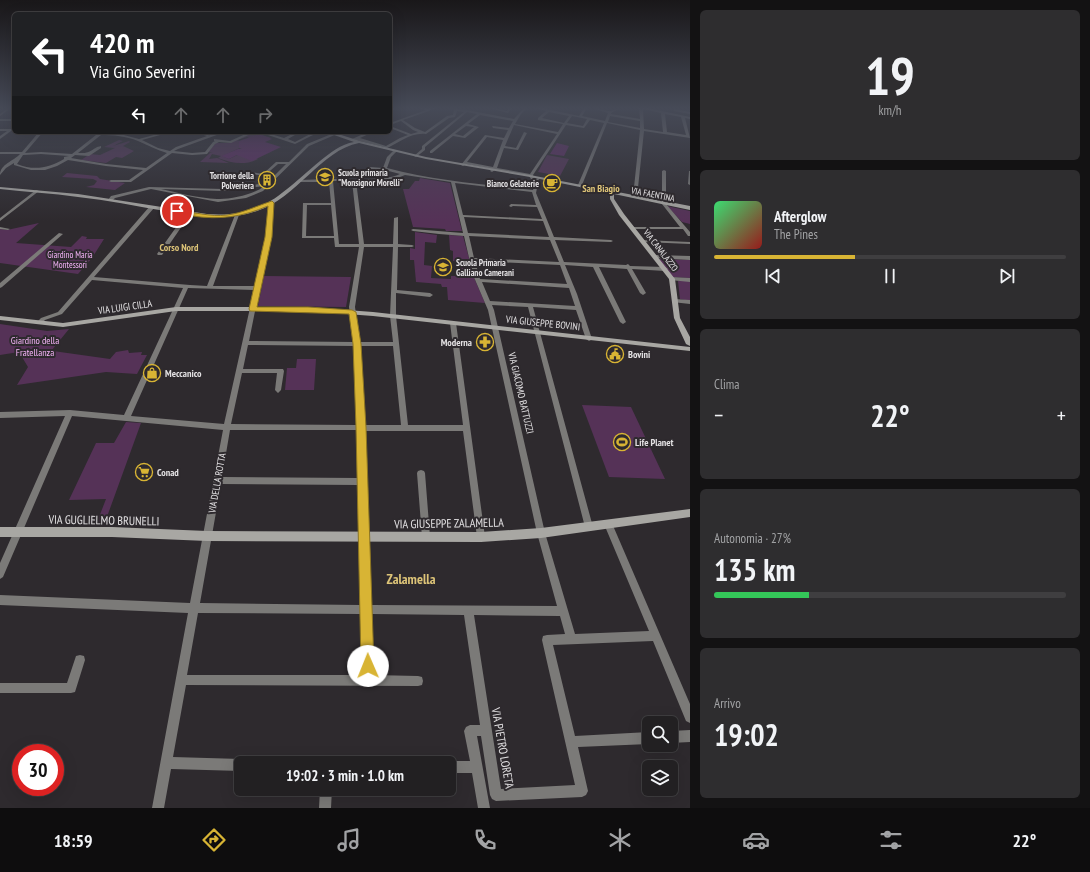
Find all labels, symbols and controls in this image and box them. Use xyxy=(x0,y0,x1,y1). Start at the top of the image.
text: 420 m xyxy=(90,24,154,61)
icon: left xyxy=(24,28,76,80)
text: 19 xyxy=(865,42,915,109)
text: Via Gino Severini xyxy=(90,60,195,83)
text: km/h xyxy=(878,102,902,119)
icon: left xyxy=(128,104,150,126)
icon: ahead xyxy=(170,104,192,126)
icon: ahead xyxy=(212,104,234,126)
icon: right xyxy=(254,104,276,126)
school or university icon: Scuola primaria "Monsignor Morelli" xyxy=(315,167,335,187)
place label: Scuola primaria "Monsignor Morelli" xyxy=(338,167,403,188)
place label: Torrione della Polveriera xyxy=(210,170,254,191)
building icon: Torrione della Polveriera xyxy=(257,170,277,190)
cafe icon: Bianco Gelaterie xyxy=(542,173,562,193)
place label: Bianco Gelaterie xyxy=(487,178,539,189)
district label: San Biagio xyxy=(582,182,620,195)
street label: VIA FAENTINA xyxy=(629,184,676,204)
pin xyxy=(160,194,194,228)
icon: arrive xyxy=(166,200,188,222)
text: Afterglow xyxy=(774,207,826,226)
street label: VIA CANALAZZO xyxy=(641,226,681,273)
text: The Pines xyxy=(774,226,818,243)
district label: Corso Nord xyxy=(160,241,199,254)
park label: Giardino Maria Montessori xyxy=(47,249,93,270)
school or university icon: Scuola Primaria Galliano Camerani xyxy=(433,257,453,277)
place label: Scuola Primaria Galliano Camerani xyxy=(456,257,514,278)
icon: previous xyxy=(762,265,784,287)
icon: pause xyxy=(879,265,901,287)
icon: next xyxy=(996,265,1018,287)
street label: VIA LUIGI CILLA xyxy=(96,297,153,317)
street label: VIA GIUSEPPE BOVINI xyxy=(504,313,581,333)
pharmacy icon: Moderna xyxy=(475,332,495,352)
park label: Giardino della Fratellanza xyxy=(11,334,59,359)
place label: Moderna xyxy=(441,336,472,349)
public building icon: Bovini xyxy=(605,344,625,364)
place label: Bovini xyxy=(628,348,650,361)
street label: VIA GIACOMO BATTUZZI xyxy=(505,350,537,435)
shop icon: Meccanico xyxy=(142,363,162,383)
place label: Meccanico xyxy=(165,367,202,380)
text: Clima xyxy=(714,376,739,393)
text: 22° xyxy=(870,396,910,435)
text: − xyxy=(714,401,723,429)
text: + xyxy=(1057,401,1066,429)
sports icon: Life Planet xyxy=(612,432,632,452)
place label: Life Planet xyxy=(635,436,674,449)
street label: VIA DELLA ROTTA xyxy=(205,452,229,515)
supermarket icon: Conad xyxy=(134,462,154,482)
place label: Conad xyxy=(157,466,179,479)
street label: VIA GUGLIELMO BRUNELLI xyxy=(47,512,160,528)
street label: VIA GIUSEPPE ZALAMELLA xyxy=(393,515,504,531)
text: Autonomia · 27% xyxy=(714,530,791,547)
text: 135 km xyxy=(714,550,795,589)
district label: Zalamella xyxy=(387,570,436,588)
position arrow xyxy=(347,645,389,687)
text: Arrivo xyxy=(714,695,741,712)
street label: VIA PIETRO LORETA xyxy=(488,706,518,790)
text: 19:02 xyxy=(714,715,779,754)
map controls xyxy=(642,716,678,796)
button: search xyxy=(642,716,678,752)
speed limit sign: 30 xyxy=(12,744,64,796)
button: layers xyxy=(642,760,678,796)
text: 19:02 · 3 min · 1.0 km xyxy=(286,766,404,785)
icon: directions xyxy=(200,826,228,854)
icon: music xyxy=(335,826,363,854)
icon: phone xyxy=(471,826,499,854)
icon: climate xyxy=(606,826,634,854)
icon: car xyxy=(742,826,770,854)
icon: filters xyxy=(877,826,905,854)
text: 18:59 xyxy=(54,829,93,852)
text: 22° xyxy=(1012,829,1036,852)

